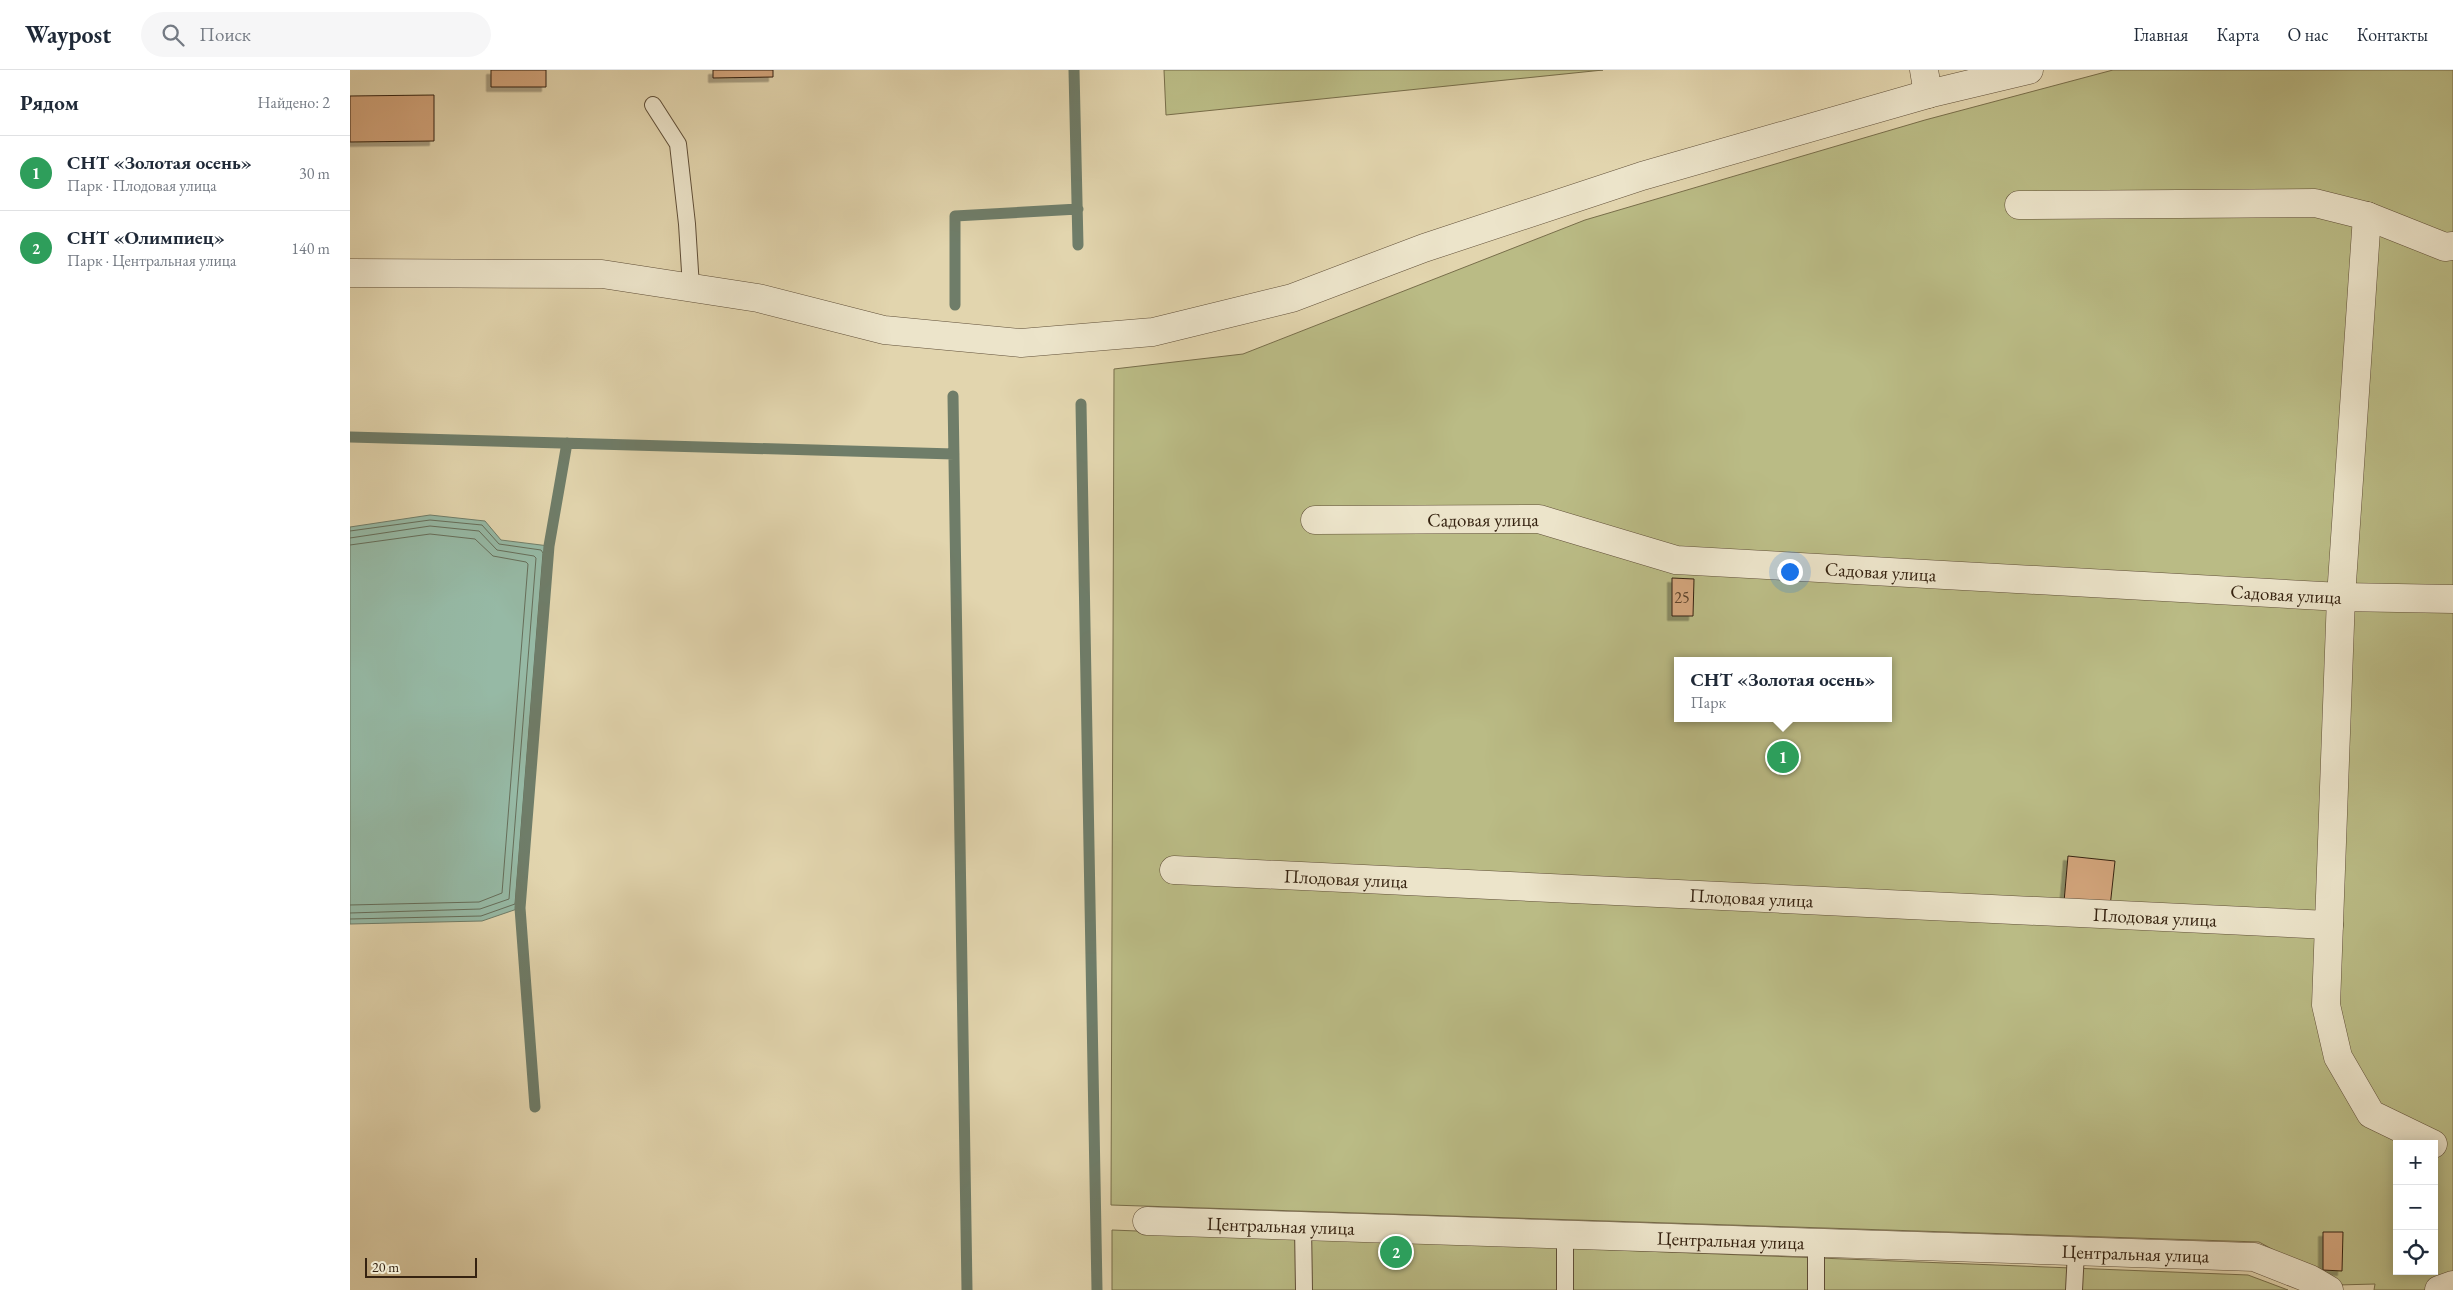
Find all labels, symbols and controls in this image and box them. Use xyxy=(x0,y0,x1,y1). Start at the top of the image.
search box xyxy=(141,12,491,57)
text: Waypost xyxy=(25,19,111,50)
icon: search xyxy=(159,21,187,49)
text: Поиск xyxy=(199,22,251,47)
text: Главная xyxy=(2134,23,2188,46)
text: Карта xyxy=(2216,23,2259,46)
text: О нас xyxy=(2287,23,2329,46)
text: Контакты xyxy=(2357,23,2428,46)
text: Рядом xyxy=(20,89,79,116)
text: Найдено: 2 xyxy=(258,92,330,113)
text: СНТ «Золотая осень» xyxy=(67,150,252,175)
text: 1 xyxy=(32,163,40,184)
text: 30 m xyxy=(299,163,330,184)
text: Парк · Плодовая улица xyxy=(67,175,217,196)
text: СНТ «Олимпиец» xyxy=(67,225,225,250)
text: 2 xyxy=(32,238,40,259)
text: 140 m xyxy=(291,238,330,259)
text: Парк · Центральная улица xyxy=(67,250,236,271)
street label: Садовая улица xyxy=(1427,507,1539,532)
street label: Садовая улица xyxy=(1824,556,1937,587)
your location xyxy=(1777,559,1803,585)
street label: Садовая улица xyxy=(2230,579,2343,610)
house number: 25 xyxy=(1674,587,1690,608)
popup xyxy=(1674,657,1892,722)
text: СНТ «Золотая осень» xyxy=(1691,667,1875,692)
text: Парк xyxy=(1691,692,1726,713)
pin: 1 xyxy=(1767,738,1799,776)
street label: Плодовая улица xyxy=(1283,863,1409,894)
street label: Плодовая улица xyxy=(1689,883,1814,913)
street label: Плодовая улица xyxy=(2092,902,2218,933)
map controls xyxy=(2393,1140,2438,1275)
button: + xyxy=(2393,1140,2438,1185)
button: − xyxy=(2393,1185,2438,1230)
street label: Центральная улица xyxy=(1207,1211,1356,1241)
street label: Центральная улица xyxy=(1656,1226,1805,1255)
button: locate xyxy=(2393,1230,2438,1275)
pin: 2 xyxy=(1380,1233,1412,1271)
street label: Центральная улица xyxy=(2061,1239,2210,1269)
scale bar xyxy=(365,1255,478,1278)
text: 20 m xyxy=(372,1258,399,1276)

